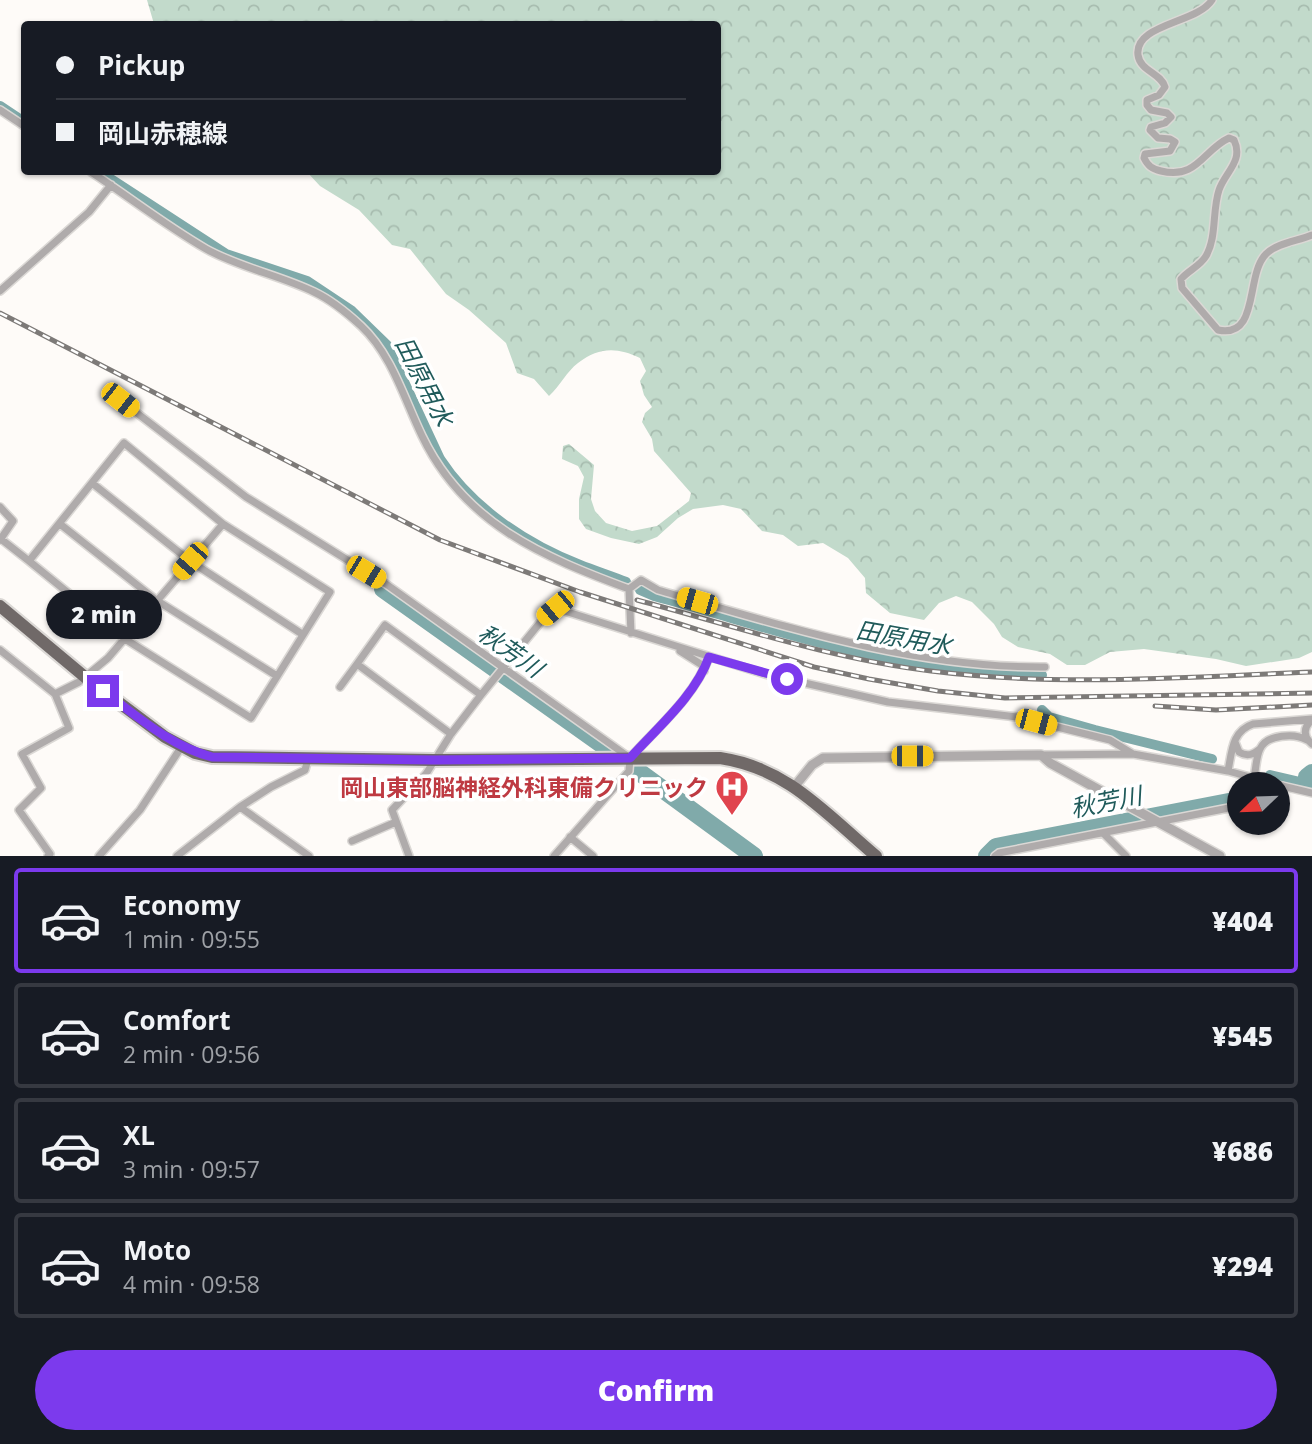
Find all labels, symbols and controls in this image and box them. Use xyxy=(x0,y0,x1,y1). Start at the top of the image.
text: Pickup xyxy=(98,47,185,83)
text: 岡山赤穂線 xyxy=(98,115,228,151)
water label: 田原用水 xyxy=(389,331,463,434)
car xyxy=(97,379,144,421)
car xyxy=(169,538,212,584)
car xyxy=(343,552,390,592)
car xyxy=(674,585,721,617)
car xyxy=(533,586,578,630)
callout: 2 min xyxy=(45,590,161,638)
text: 2 min xyxy=(71,598,137,630)
water label: 田原用水 xyxy=(854,612,957,662)
water label: 秋芳川 xyxy=(472,616,552,686)
route start xyxy=(771,663,803,695)
route end xyxy=(87,675,119,707)
car xyxy=(1013,706,1060,738)
car xyxy=(892,746,934,767)
hospital icon: 岡山東部脳神経外科東備クリニック xyxy=(713,768,751,817)
place label: 岡山東部脳神経外科東備クリニック xyxy=(340,771,708,803)
north arrow xyxy=(1227,772,1290,835)
map controls xyxy=(1227,772,1290,835)
water label: 秋芳川 xyxy=(1068,777,1147,824)
text: Economy xyxy=(123,887,241,923)
icon: car xyxy=(39,889,102,952)
text: ¥404 xyxy=(1212,903,1273,939)
text: 1 min · 09:55 xyxy=(123,923,260,955)
text: Comfort xyxy=(123,1002,230,1038)
icon: car xyxy=(39,1004,102,1067)
text: ¥545 xyxy=(1212,1018,1273,1054)
text: 2 min · 09:56 xyxy=(123,1038,260,1070)
text: XL xyxy=(123,1117,155,1153)
icon: car xyxy=(39,1119,102,1182)
text: ¥686 xyxy=(1212,1133,1273,1169)
text: 3 min · 09:57 xyxy=(123,1153,260,1185)
text: Moto xyxy=(123,1232,191,1268)
icon: car xyxy=(39,1234,102,1297)
text: ¥294 xyxy=(1212,1248,1273,1284)
text: 4 min · 09:58 xyxy=(123,1268,260,1300)
button: Confirm xyxy=(35,1350,1277,1430)

